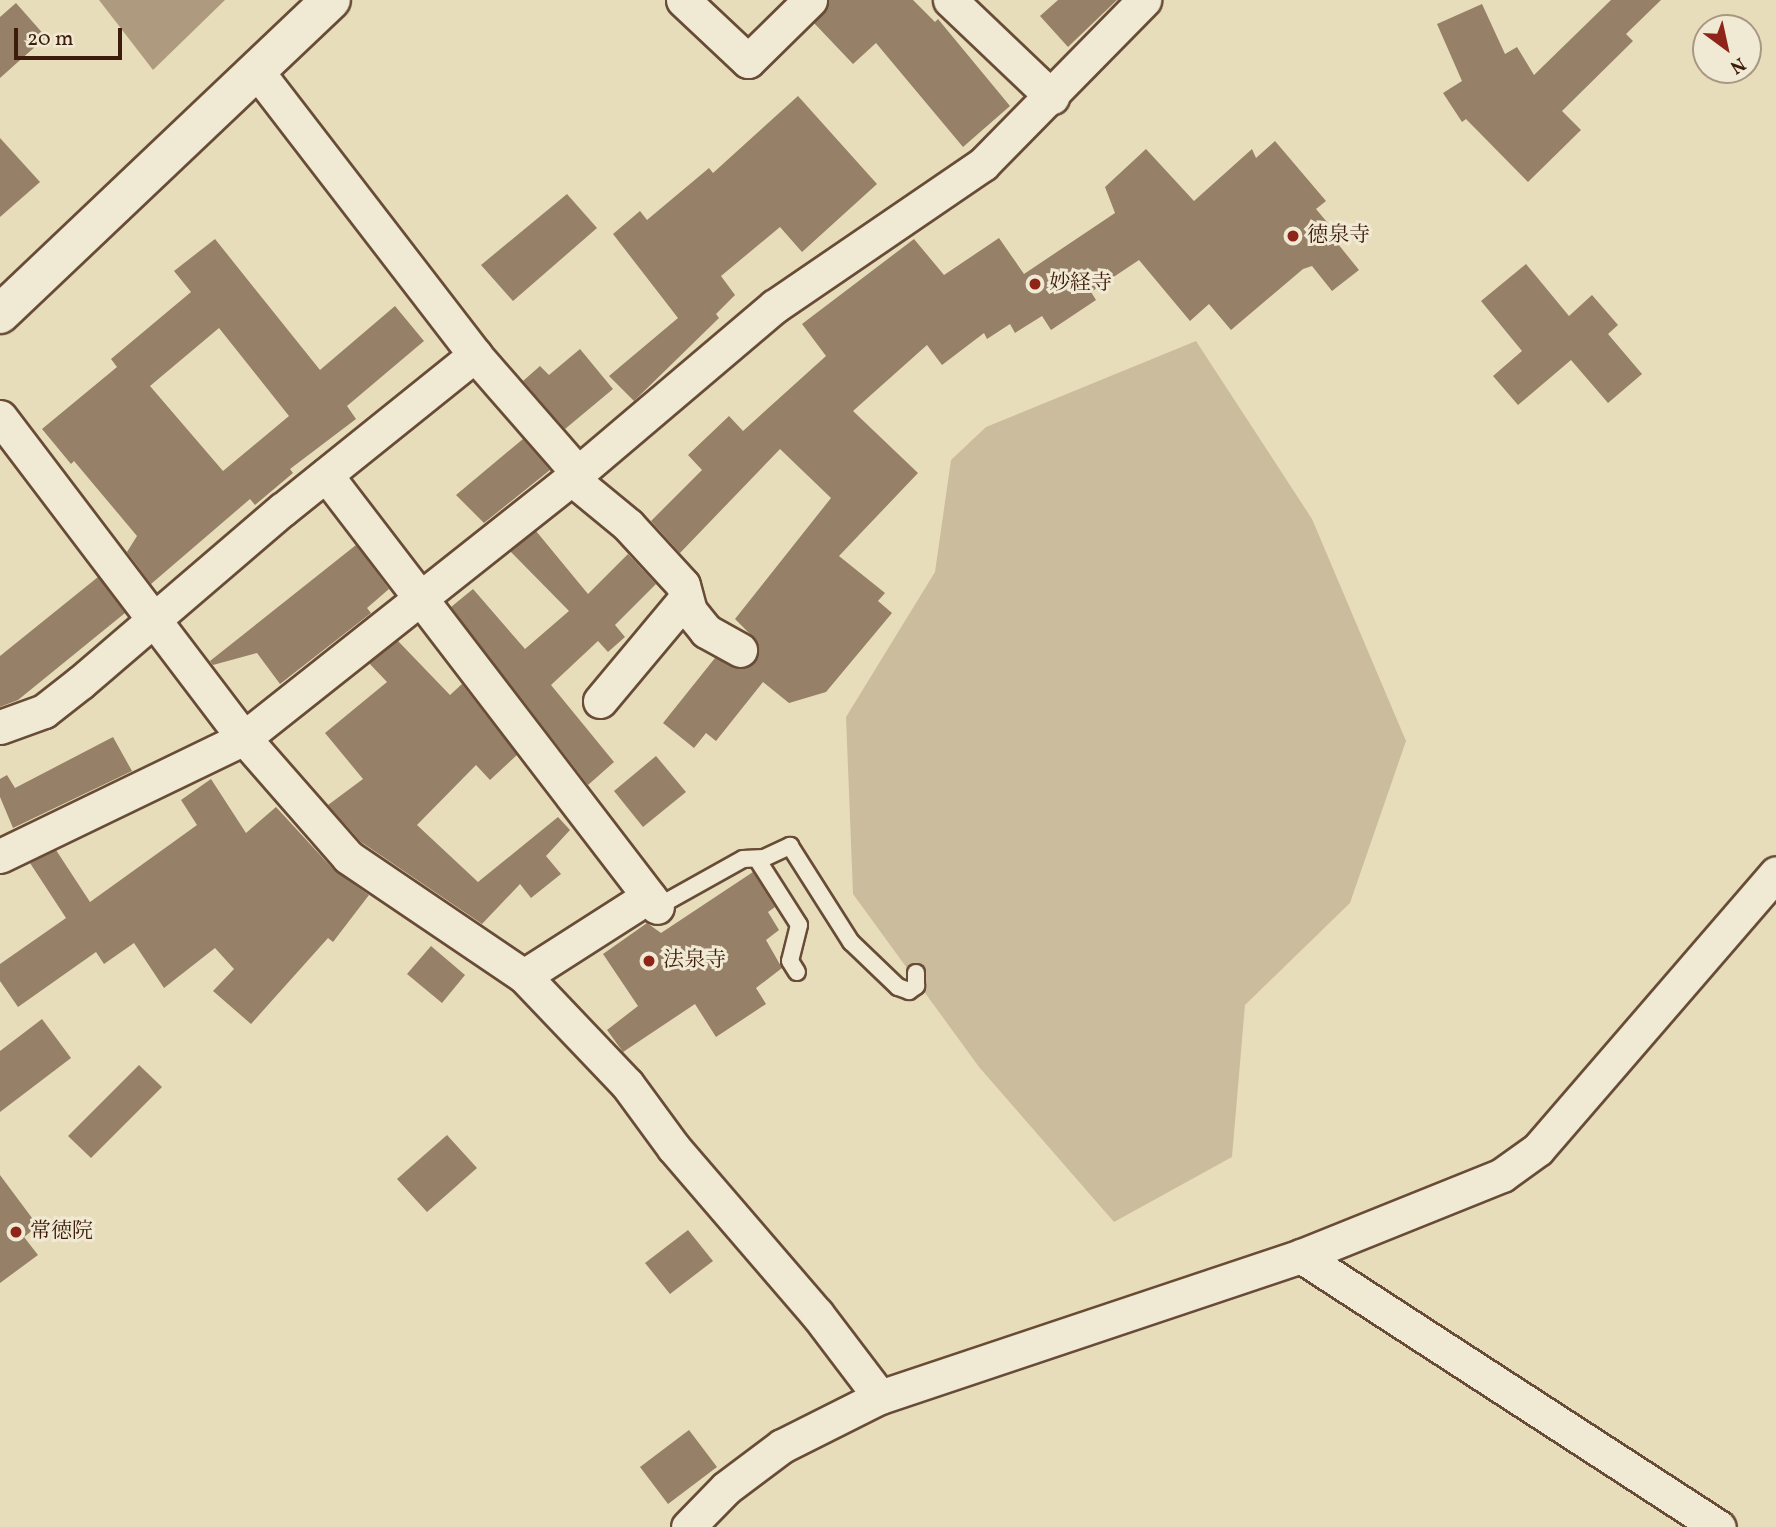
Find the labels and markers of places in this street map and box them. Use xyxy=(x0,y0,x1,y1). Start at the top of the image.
place label: 徳泉寺 xyxy=(1307,223,1370,249)
marker: 徳泉寺 xyxy=(1285,228,1301,244)
place label: 妙経寺 xyxy=(1049,271,1112,297)
marker: 妙経寺 xyxy=(1027,276,1043,292)
place label: 法泉寺 xyxy=(663,948,726,974)
marker: 法泉寺 xyxy=(641,953,657,969)
place label: 常徳院 xyxy=(30,1219,93,1245)
marker: 常徳院 xyxy=(8,1224,24,1240)

